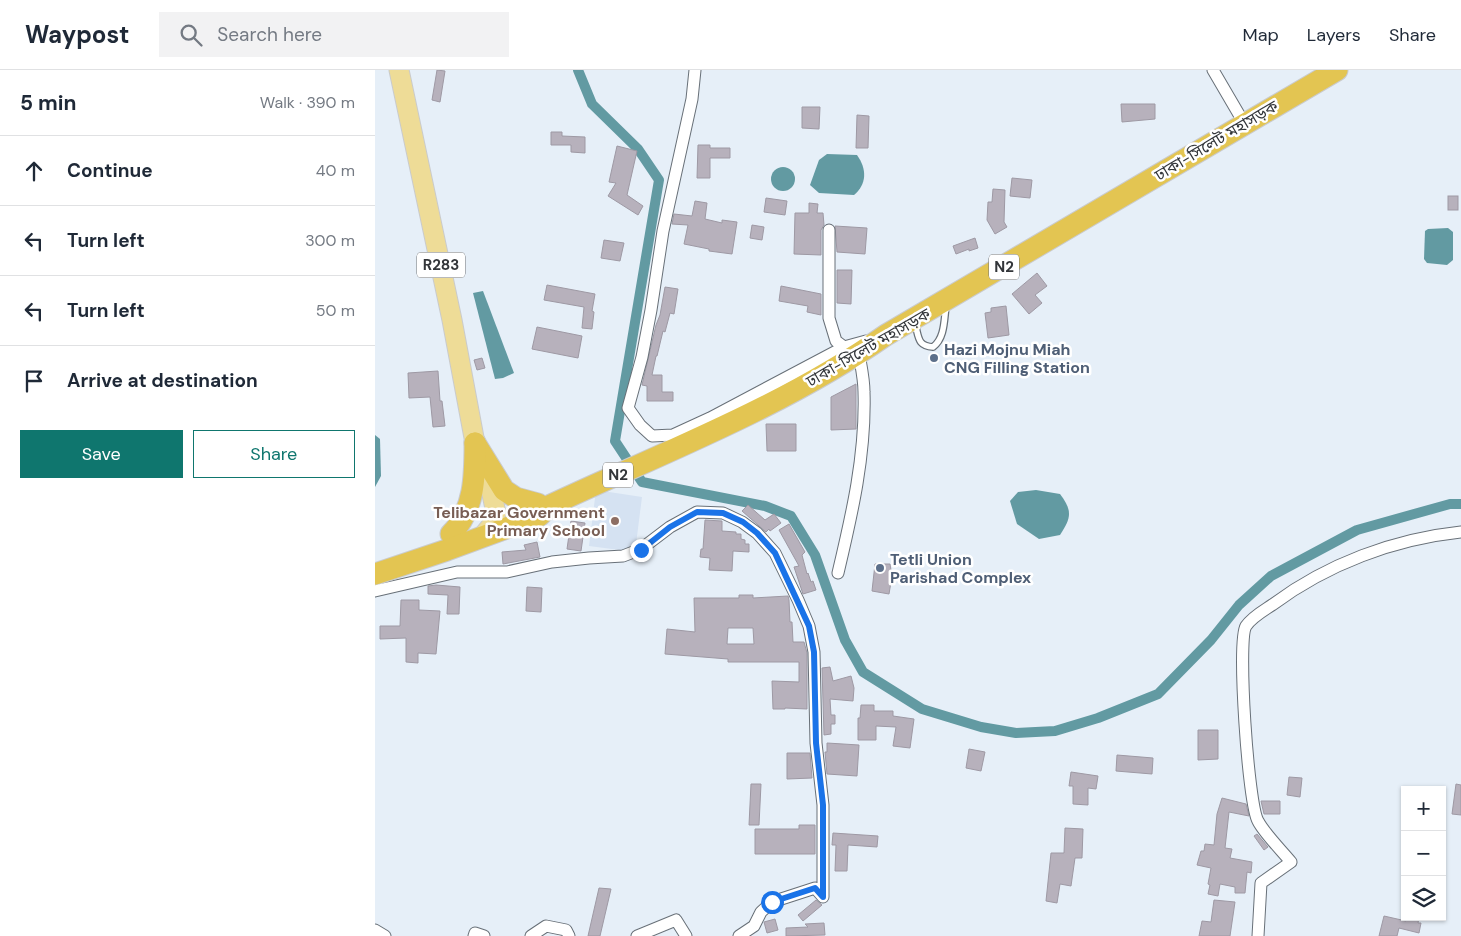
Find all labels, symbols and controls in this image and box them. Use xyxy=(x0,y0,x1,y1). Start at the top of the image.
search box xyxy=(159,12,509,57)
text: Waypost xyxy=(25,19,129,50)
icon: search xyxy=(177,21,205,49)
text: Search here xyxy=(217,22,322,47)
text: Map xyxy=(1243,23,1279,47)
text: Layers xyxy=(1307,23,1361,47)
text: Share xyxy=(1389,23,1436,47)
text: 5 min xyxy=(20,89,76,117)
text: Walk · 390 m xyxy=(260,92,355,113)
street label: ঢাকা-সিলেট মহাসড়ক xyxy=(1150,95,1283,186)
icon: ahead xyxy=(20,157,48,185)
text: Continue xyxy=(67,158,153,183)
text: 40 m xyxy=(316,160,355,181)
icon: left xyxy=(20,227,48,255)
text: Turn left xyxy=(67,228,145,253)
text: 300 m xyxy=(305,230,355,251)
road number: R283 xyxy=(417,252,465,278)
road number: N2 xyxy=(989,254,1019,280)
icon: left xyxy=(20,297,48,325)
text: Turn left xyxy=(67,298,145,323)
text: 50 m xyxy=(316,300,355,321)
street label: ঢাকা-সিলেট মহাসড়ক xyxy=(801,303,935,392)
place label: Hazi Mojnu Miah CNG Filling Station xyxy=(944,339,1090,378)
marker: Hazi Mojnu Miah CNG Filling Station xyxy=(928,352,940,364)
icon: arrive xyxy=(20,367,48,395)
text: Arrive at destination xyxy=(67,368,258,393)
button: Save xyxy=(20,430,183,478)
button: Share xyxy=(193,430,355,478)
road number: N2 xyxy=(603,462,633,488)
place label: Telibazar Government Primary School xyxy=(433,502,605,541)
marker: Telibazar Government Primary School xyxy=(609,515,621,527)
route end xyxy=(630,539,653,562)
place label: Tetli Union Parishad Complex xyxy=(890,549,1031,588)
marker: Tetli Union Parishad Complex xyxy=(874,562,886,574)
map controls xyxy=(1401,786,1446,921)
button: + xyxy=(1401,786,1446,831)
button: − xyxy=(1401,831,1446,876)
button: layers xyxy=(1401,876,1446,921)
route start xyxy=(761,891,784,914)

